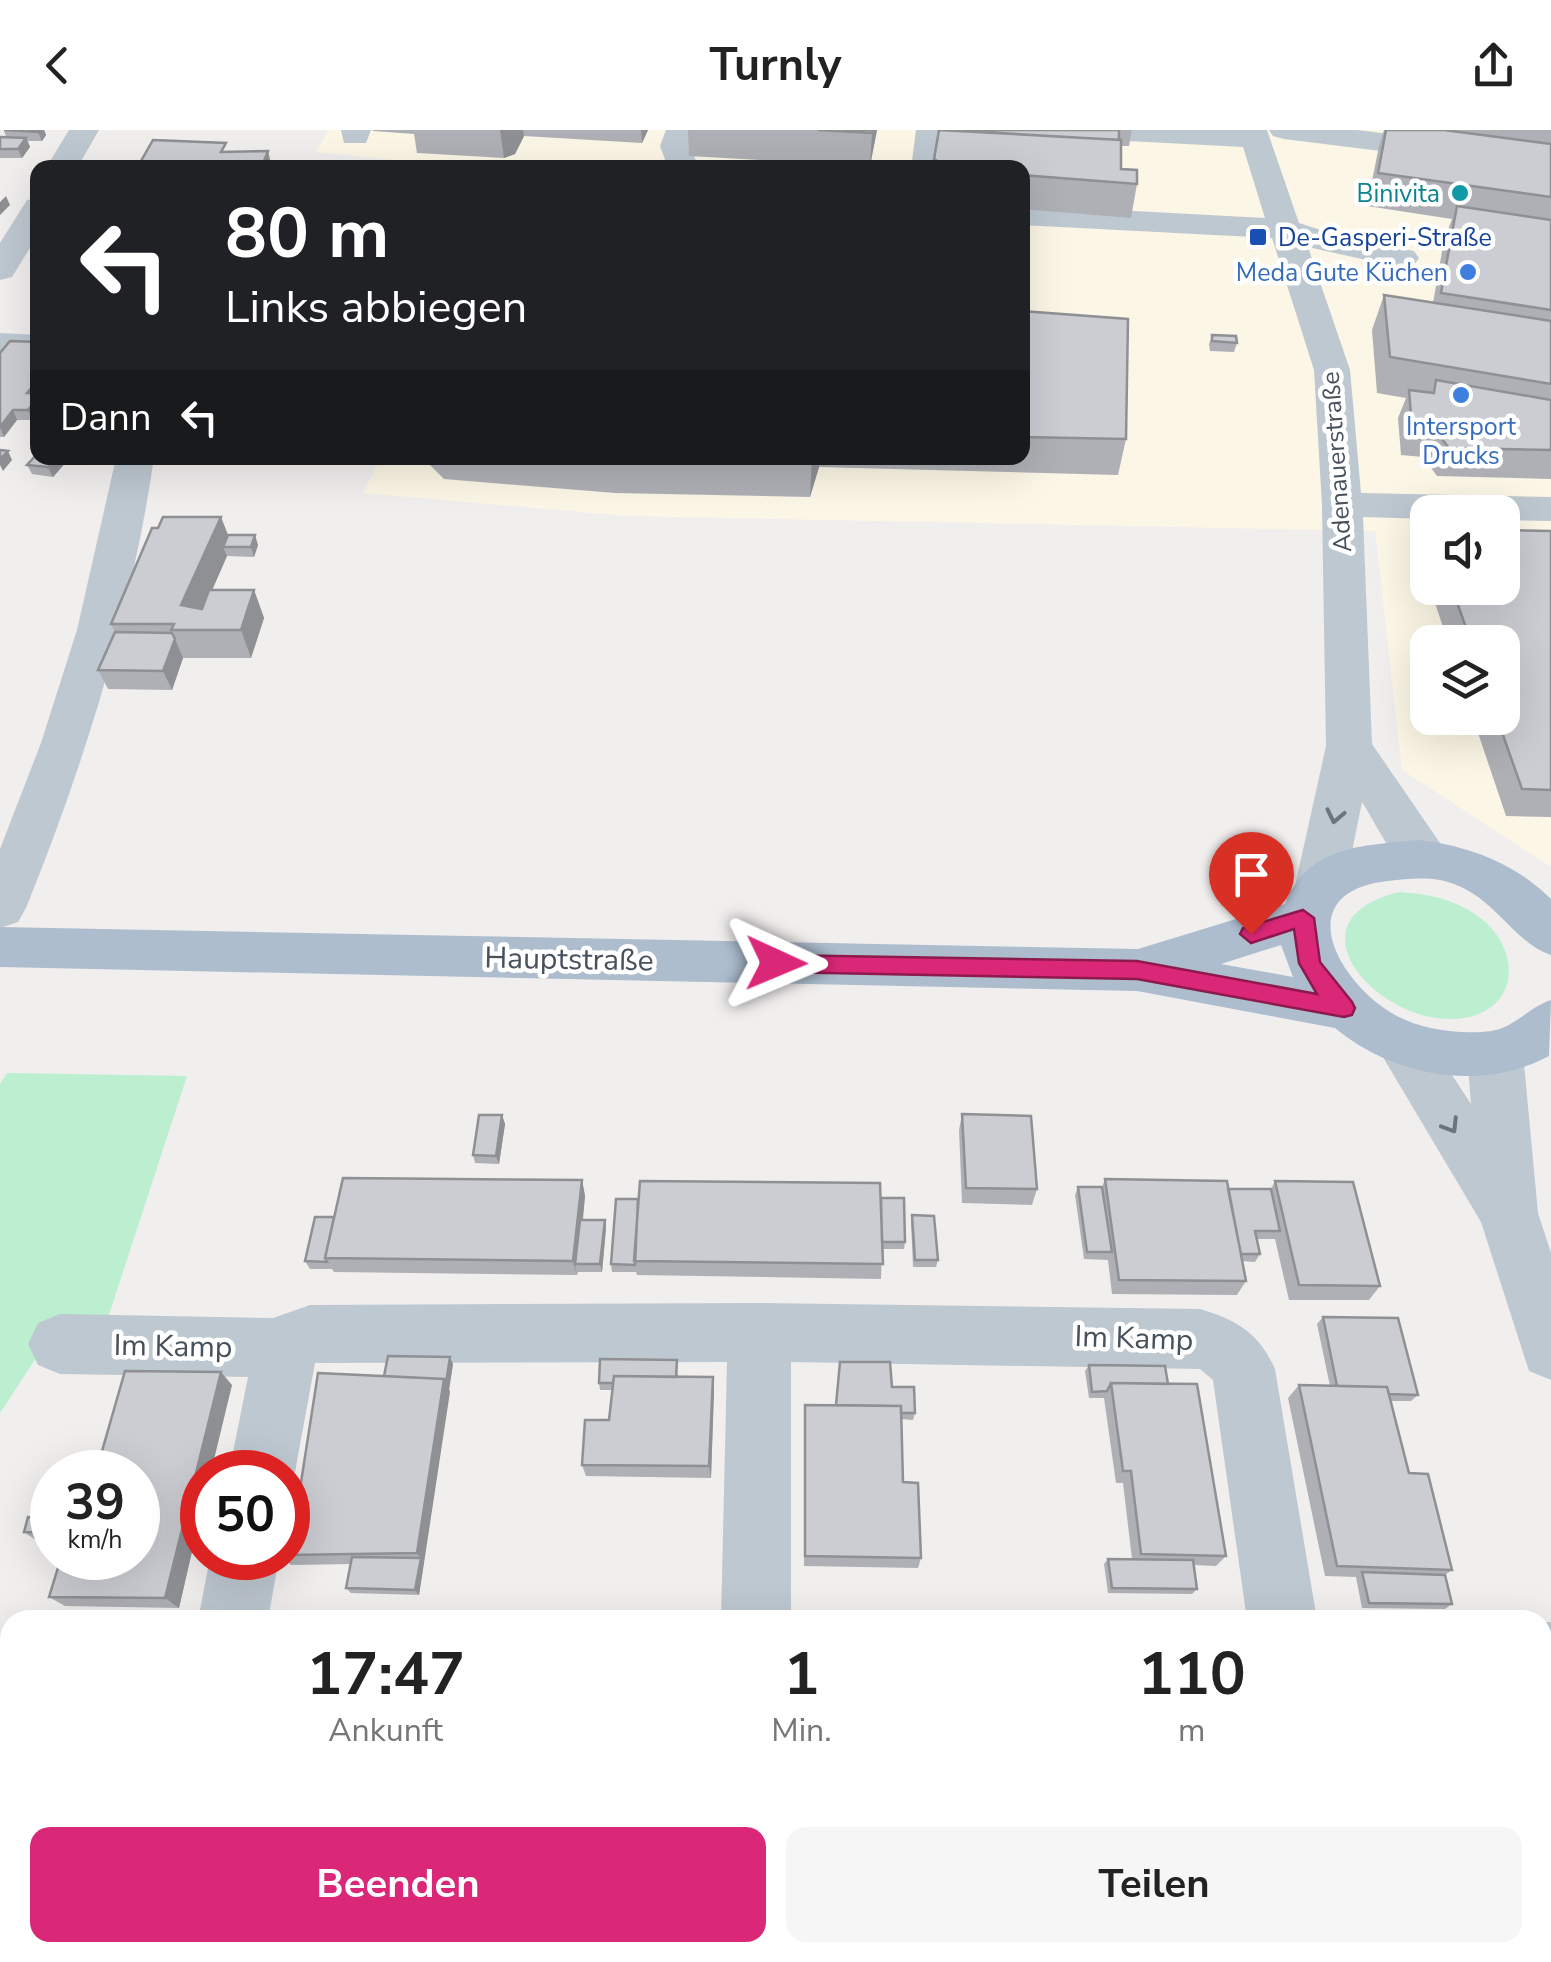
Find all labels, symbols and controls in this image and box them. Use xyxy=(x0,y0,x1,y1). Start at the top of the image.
text: Turnly xyxy=(709,35,842,96)
icon: back xyxy=(30,38,85,93)
icon: share xyxy=(1466,38,1521,93)
place label: Binivita xyxy=(1357,177,1440,211)
marker: Binivita xyxy=(1449,182,1471,204)
text: 80 m xyxy=(225,186,389,282)
icon: left xyxy=(60,200,190,330)
place label: De-Gasperi-Straße xyxy=(1278,221,1492,255)
marker: De-Gasperi-Straße xyxy=(1247,226,1269,248)
place label: Meda Gute Küchen xyxy=(1236,256,1448,290)
marker: Meda Gute Küchen xyxy=(1457,261,1479,283)
text: Links abbiegen xyxy=(225,277,527,338)
street label: Adenauerstraße xyxy=(1314,370,1360,553)
marker: Intersport Drucks xyxy=(1450,384,1472,406)
icon: left xyxy=(172,390,227,445)
text: Dann xyxy=(60,392,152,443)
place label: Intersport Drucks xyxy=(1406,410,1516,473)
map controls xyxy=(1410,495,1520,735)
button: sound xyxy=(1410,495,1520,605)
button: layers xyxy=(1410,625,1520,735)
one-way arrow xyxy=(1326,807,1347,824)
pin xyxy=(1209,832,1294,935)
icon: arrive xyxy=(1224,847,1279,902)
position arrow xyxy=(724,911,828,1015)
street label: Hauptstraße xyxy=(484,938,654,981)
one-way arrow xyxy=(1438,1115,1457,1133)
street label: Im Kamp xyxy=(1074,1316,1194,1361)
street label: Im Kamp xyxy=(113,1325,233,1368)
speed limit sign: 50 xyxy=(180,1450,310,1580)
text: 39 xyxy=(65,1468,125,1537)
text: km/h xyxy=(67,1523,123,1557)
text: 17:47 xyxy=(306,1633,465,1715)
text: 1 xyxy=(783,1633,819,1715)
text: 110 xyxy=(1138,1633,1246,1715)
text: Ankunft xyxy=(328,1709,443,1752)
text: Min. xyxy=(771,1709,832,1752)
text: m xyxy=(1178,1709,1205,1752)
button: Beenden xyxy=(30,1827,766,1942)
button: Teilen xyxy=(786,1827,1522,1942)

